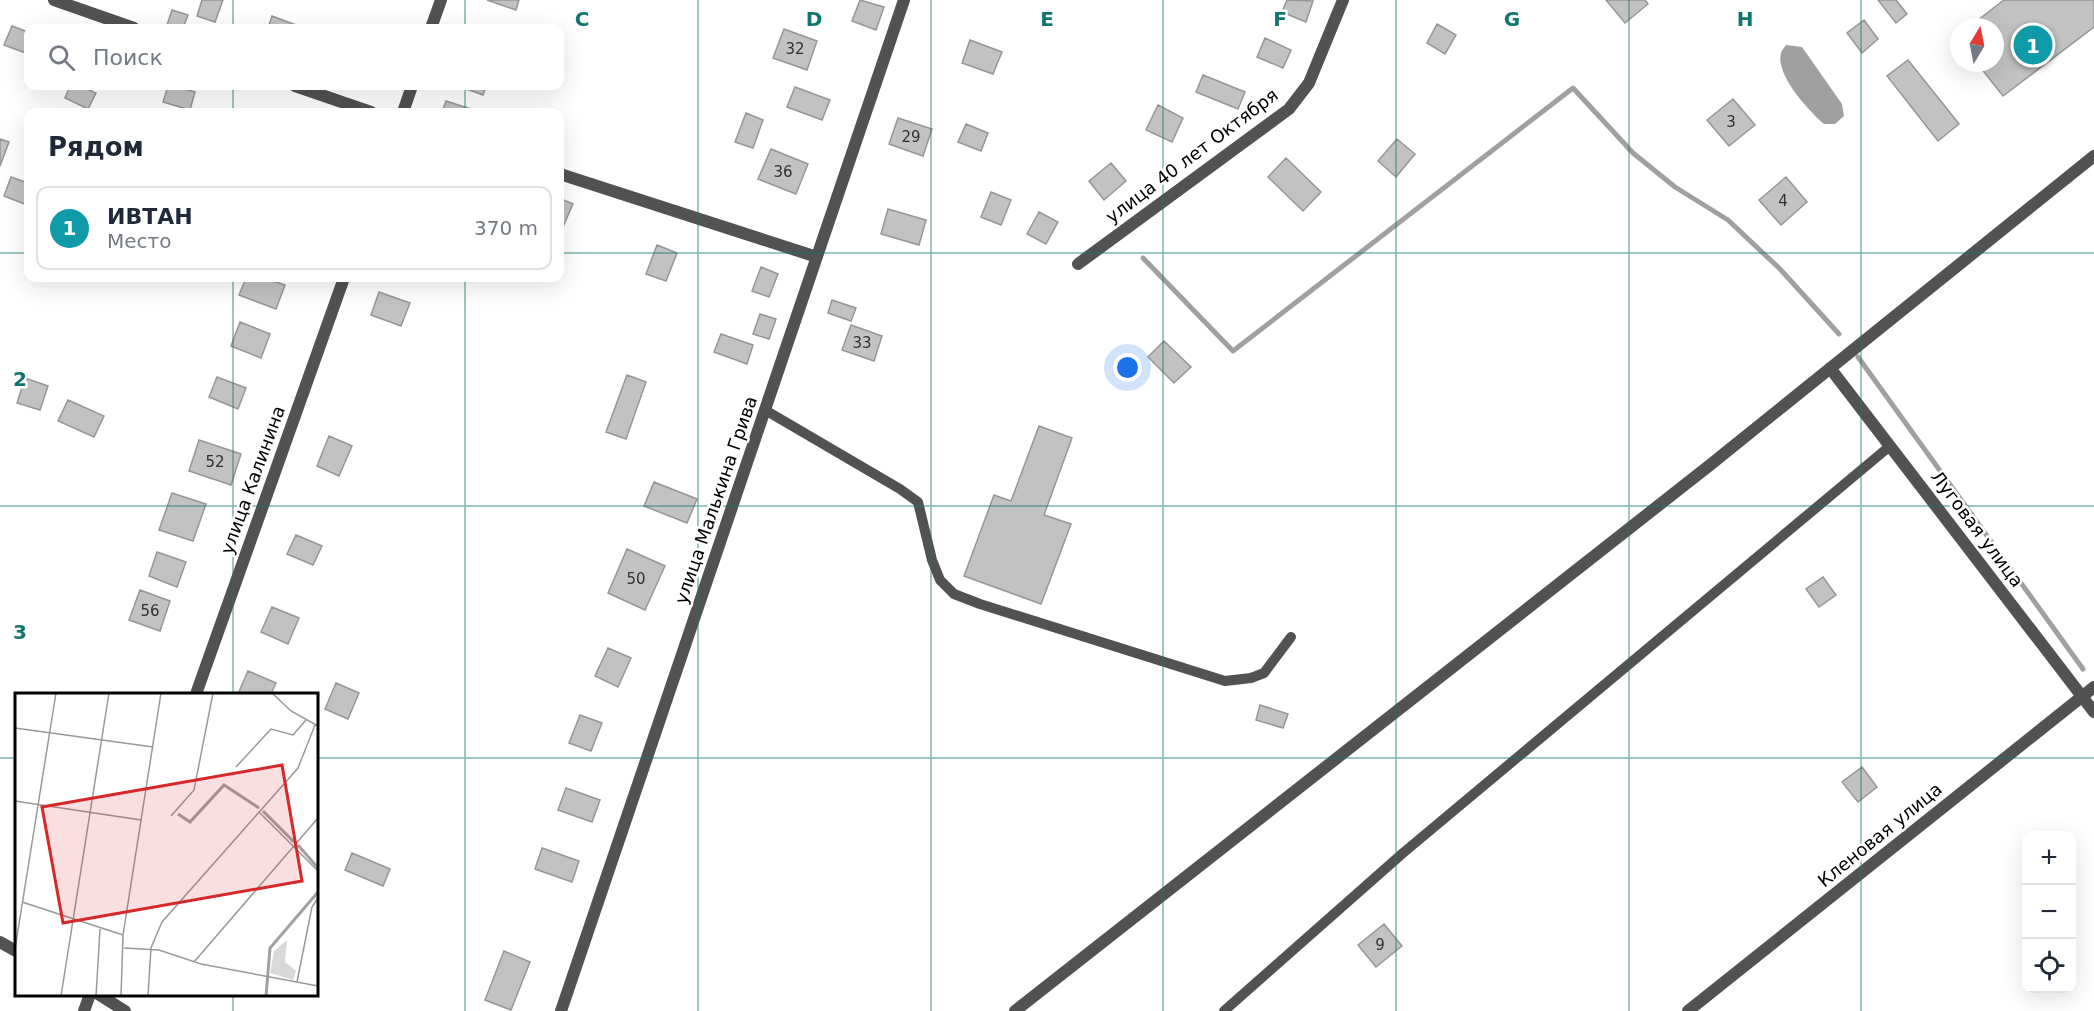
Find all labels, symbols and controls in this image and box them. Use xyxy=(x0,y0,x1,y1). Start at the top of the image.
text: C xyxy=(575,7,589,31)
text: D xyxy=(806,7,822,31)
text: E xyxy=(1040,7,1054,31)
text: F xyxy=(1273,7,1287,31)
text: G xyxy=(1504,7,1520,31)
text: H xyxy=(1737,7,1753,31)
north arrow xyxy=(1950,18,2004,72)
pin: 1 xyxy=(2014,22,2052,68)
search box xyxy=(24,24,564,90)
house number: 32 xyxy=(785,40,805,58)
icon: search xyxy=(45,41,78,74)
text: Поиск xyxy=(93,45,163,70)
street label: улица 40 лет Октября xyxy=(1102,84,1282,227)
house number: 3 xyxy=(1726,113,1736,131)
house number: 29 xyxy=(901,128,921,146)
text: Рядом xyxy=(48,132,144,162)
house number: 36 xyxy=(773,163,793,181)
house number: 4 xyxy=(1778,192,1788,210)
text: ИВТАН xyxy=(107,204,193,229)
text: 1 xyxy=(63,216,76,240)
text: 370 m xyxy=(474,216,538,240)
text: Место xyxy=(107,229,171,253)
house number: 33 xyxy=(852,334,872,352)
your location xyxy=(1113,353,1142,382)
text: 2 xyxy=(13,367,27,391)
street label: улица Малькина Грива xyxy=(670,393,761,606)
street label: улица Калинина xyxy=(216,403,289,557)
house number: 52 xyxy=(205,453,225,471)
street label: Луговая улица xyxy=(1927,466,2028,591)
house number: 50 xyxy=(626,570,646,588)
house number: 56 xyxy=(140,602,160,620)
text: 3 xyxy=(13,620,27,644)
inset map xyxy=(15,693,318,996)
street label: Кленовая улица xyxy=(1813,778,1946,891)
map controls xyxy=(2022,831,2076,993)
button: + xyxy=(2022,831,2076,885)
button: − xyxy=(2022,885,2076,939)
house number: 9 xyxy=(1375,936,1385,954)
button: locate xyxy=(2022,939,2076,993)

